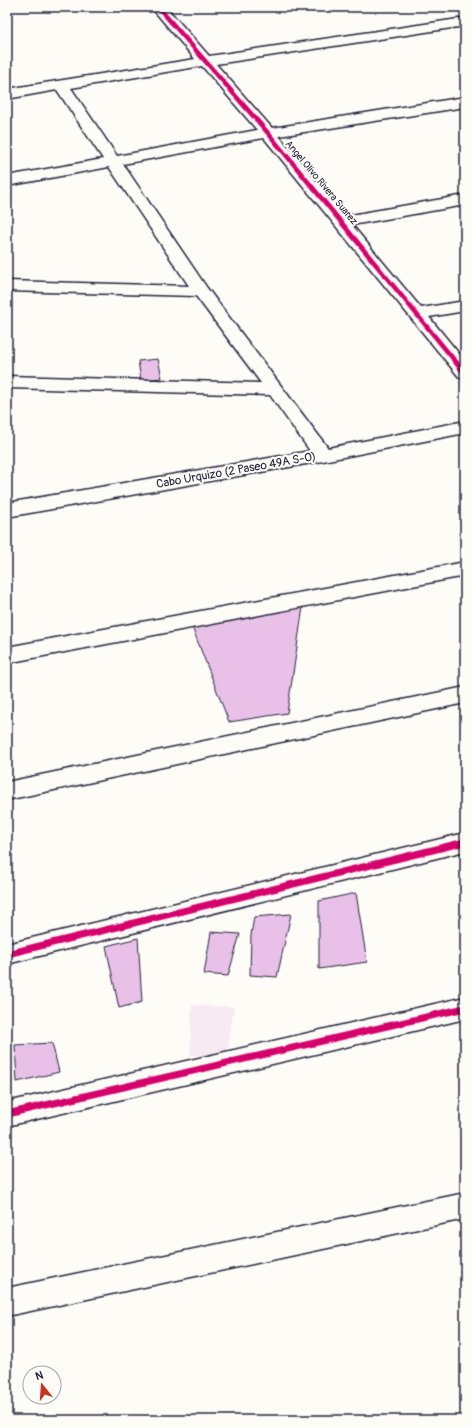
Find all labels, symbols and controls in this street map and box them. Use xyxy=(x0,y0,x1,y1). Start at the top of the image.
street label: Angel Olivo Rivera Suarez xyxy=(282,138,360,227)
street label: Cabo Urquizo (2 Paseo 49A S-O) xyxy=(155,449,317,492)
north arrow xyxy=(22,1365,62,1405)
text: N xyxy=(34,1368,45,1383)

